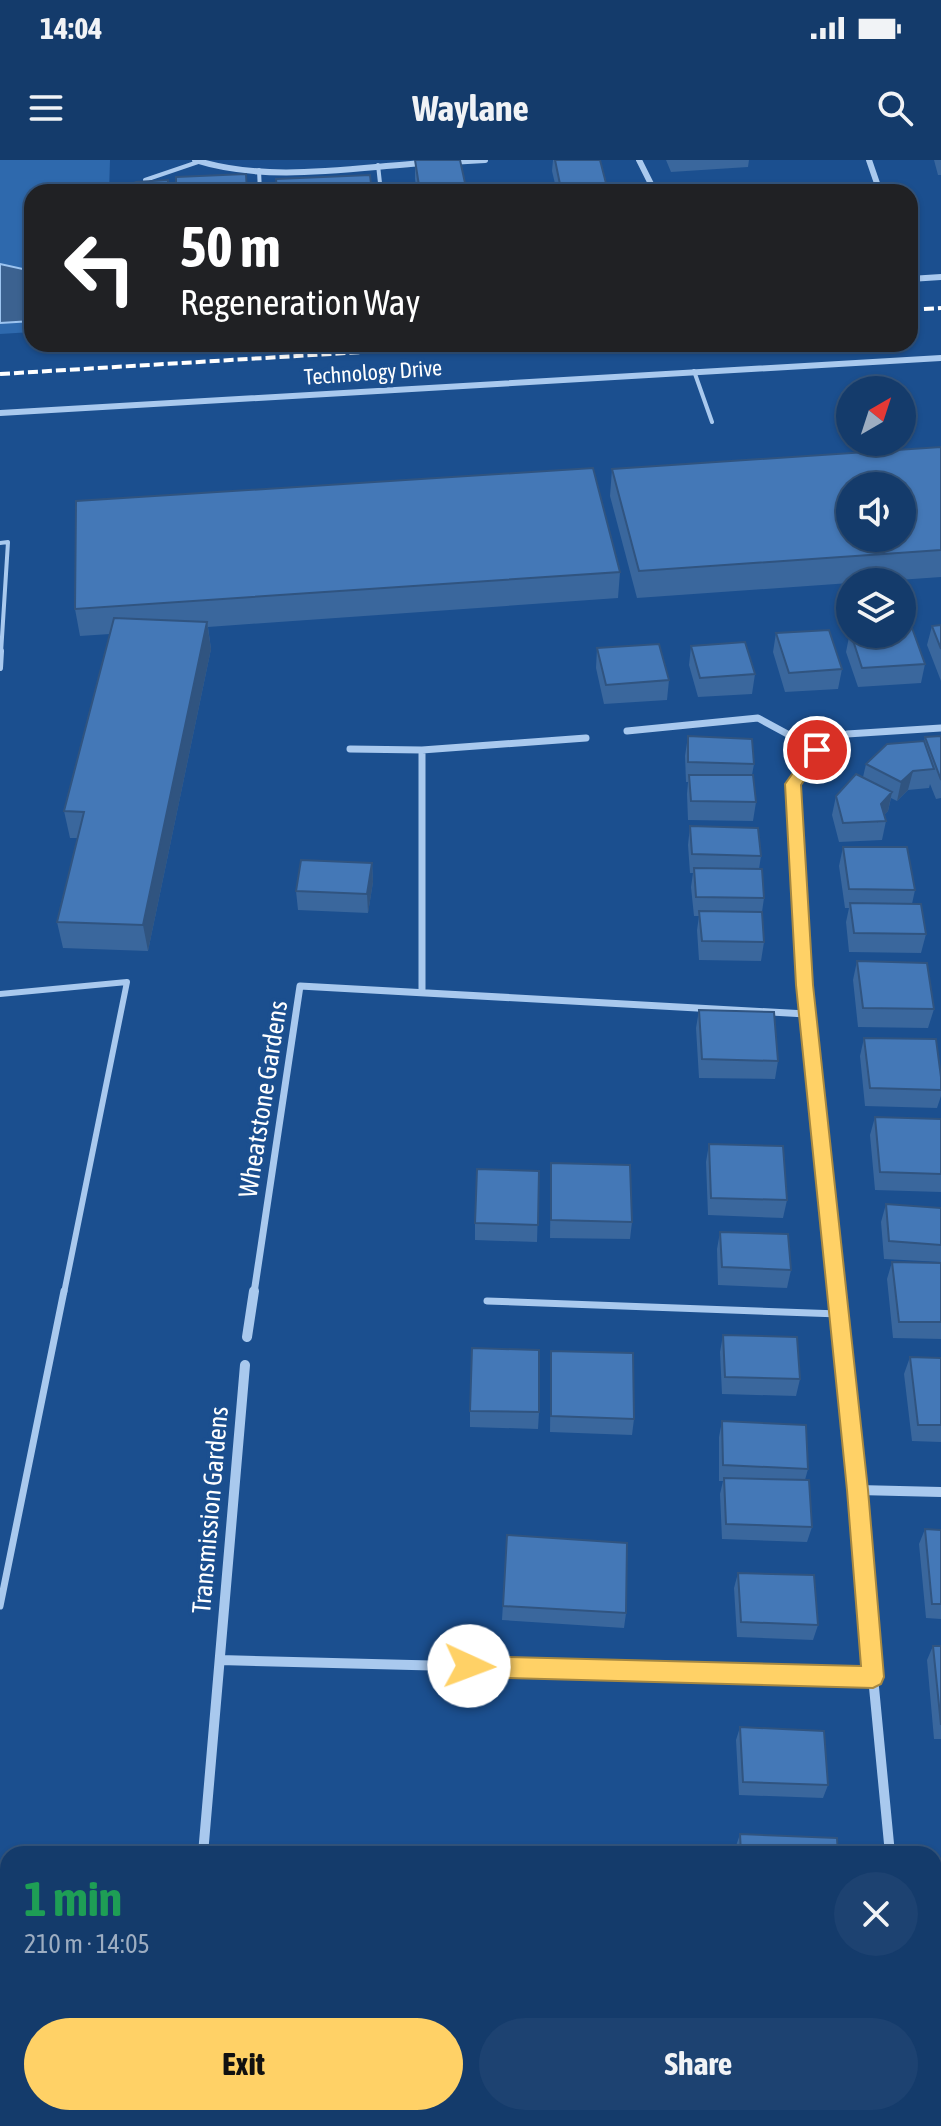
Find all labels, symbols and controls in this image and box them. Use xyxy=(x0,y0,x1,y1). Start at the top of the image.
text: 14:04 xyxy=(40,11,102,45)
icon: menu xyxy=(24,86,68,130)
icon: search xyxy=(873,86,917,130)
text: Waylane xyxy=(412,87,529,129)
text: 50 m xyxy=(180,215,281,279)
icon: left xyxy=(48,216,152,320)
text: Regeneration Way xyxy=(180,281,420,323)
street label: Technology Drive xyxy=(303,354,443,390)
north arrow xyxy=(836,376,916,456)
map controls xyxy=(836,376,916,648)
button: sound xyxy=(836,472,916,552)
button: layers xyxy=(836,568,916,648)
pin xyxy=(783,716,851,784)
icon: arrive xyxy=(795,728,839,772)
street label: Wheatstone Gardens xyxy=(233,998,293,1200)
street label: Transmission Gardens xyxy=(186,1405,234,1615)
position arrow xyxy=(427,1624,511,1708)
text: 1 min xyxy=(24,1871,122,1926)
button: close xyxy=(834,1872,918,1956)
text: 210 m · 14:05 xyxy=(24,1929,150,1959)
button: Exit xyxy=(24,2018,463,2110)
button: Share xyxy=(479,2018,918,2110)

